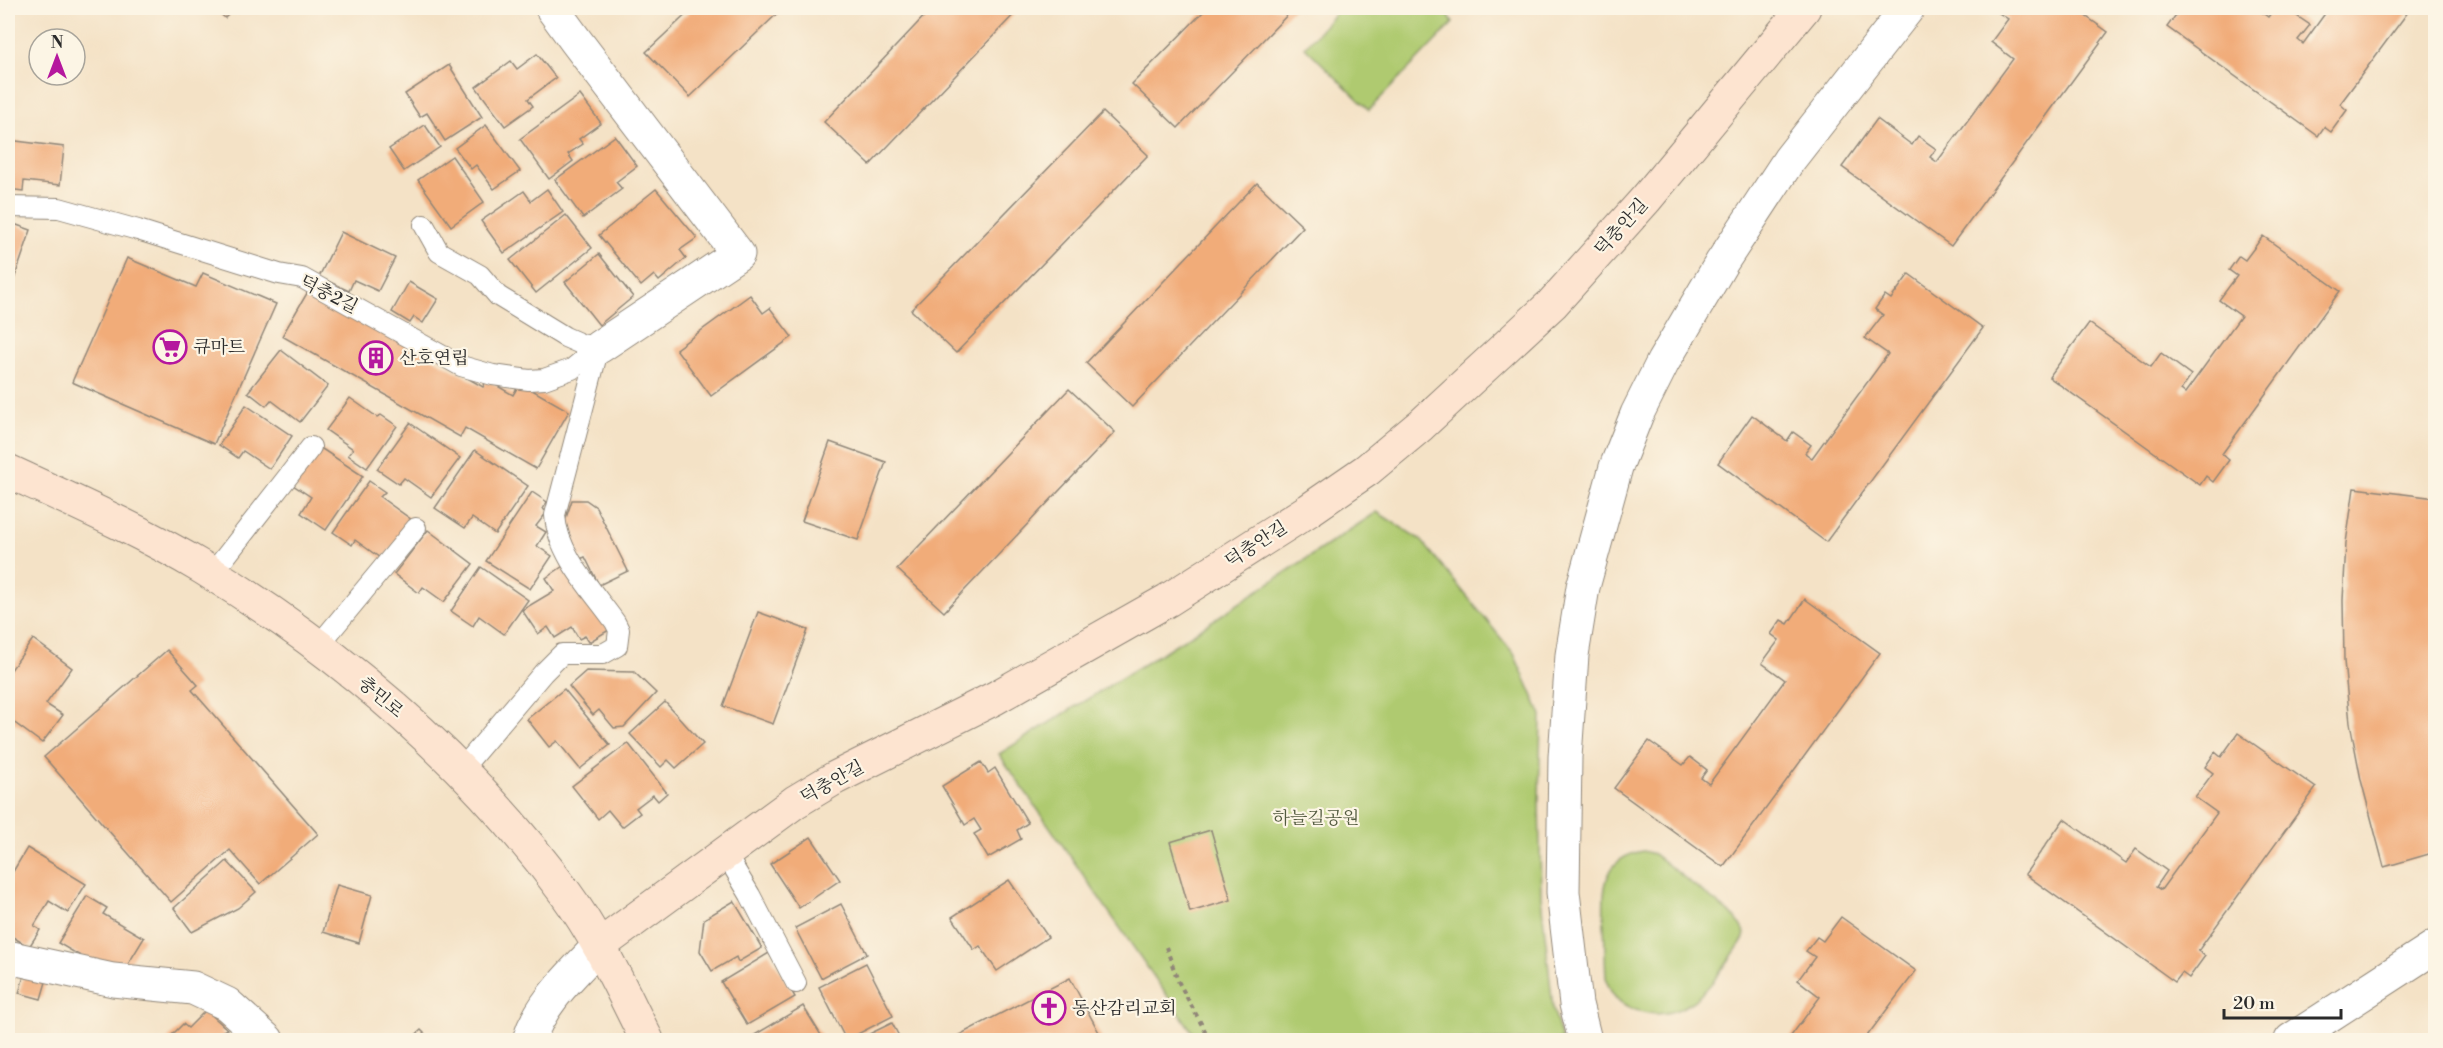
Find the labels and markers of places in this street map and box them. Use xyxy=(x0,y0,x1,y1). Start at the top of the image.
supermarket icon: 큐마트 xyxy=(152,329,188,365)
place label: 큐마트 xyxy=(193,336,246,359)
building icon: 산호연립 xyxy=(358,340,394,376)
place label: 산호연립 xyxy=(399,347,469,370)
church icon: 동산감리교회 xyxy=(1031,990,1067,1026)
place label: 동산감리교회 xyxy=(1072,997,1176,1020)

